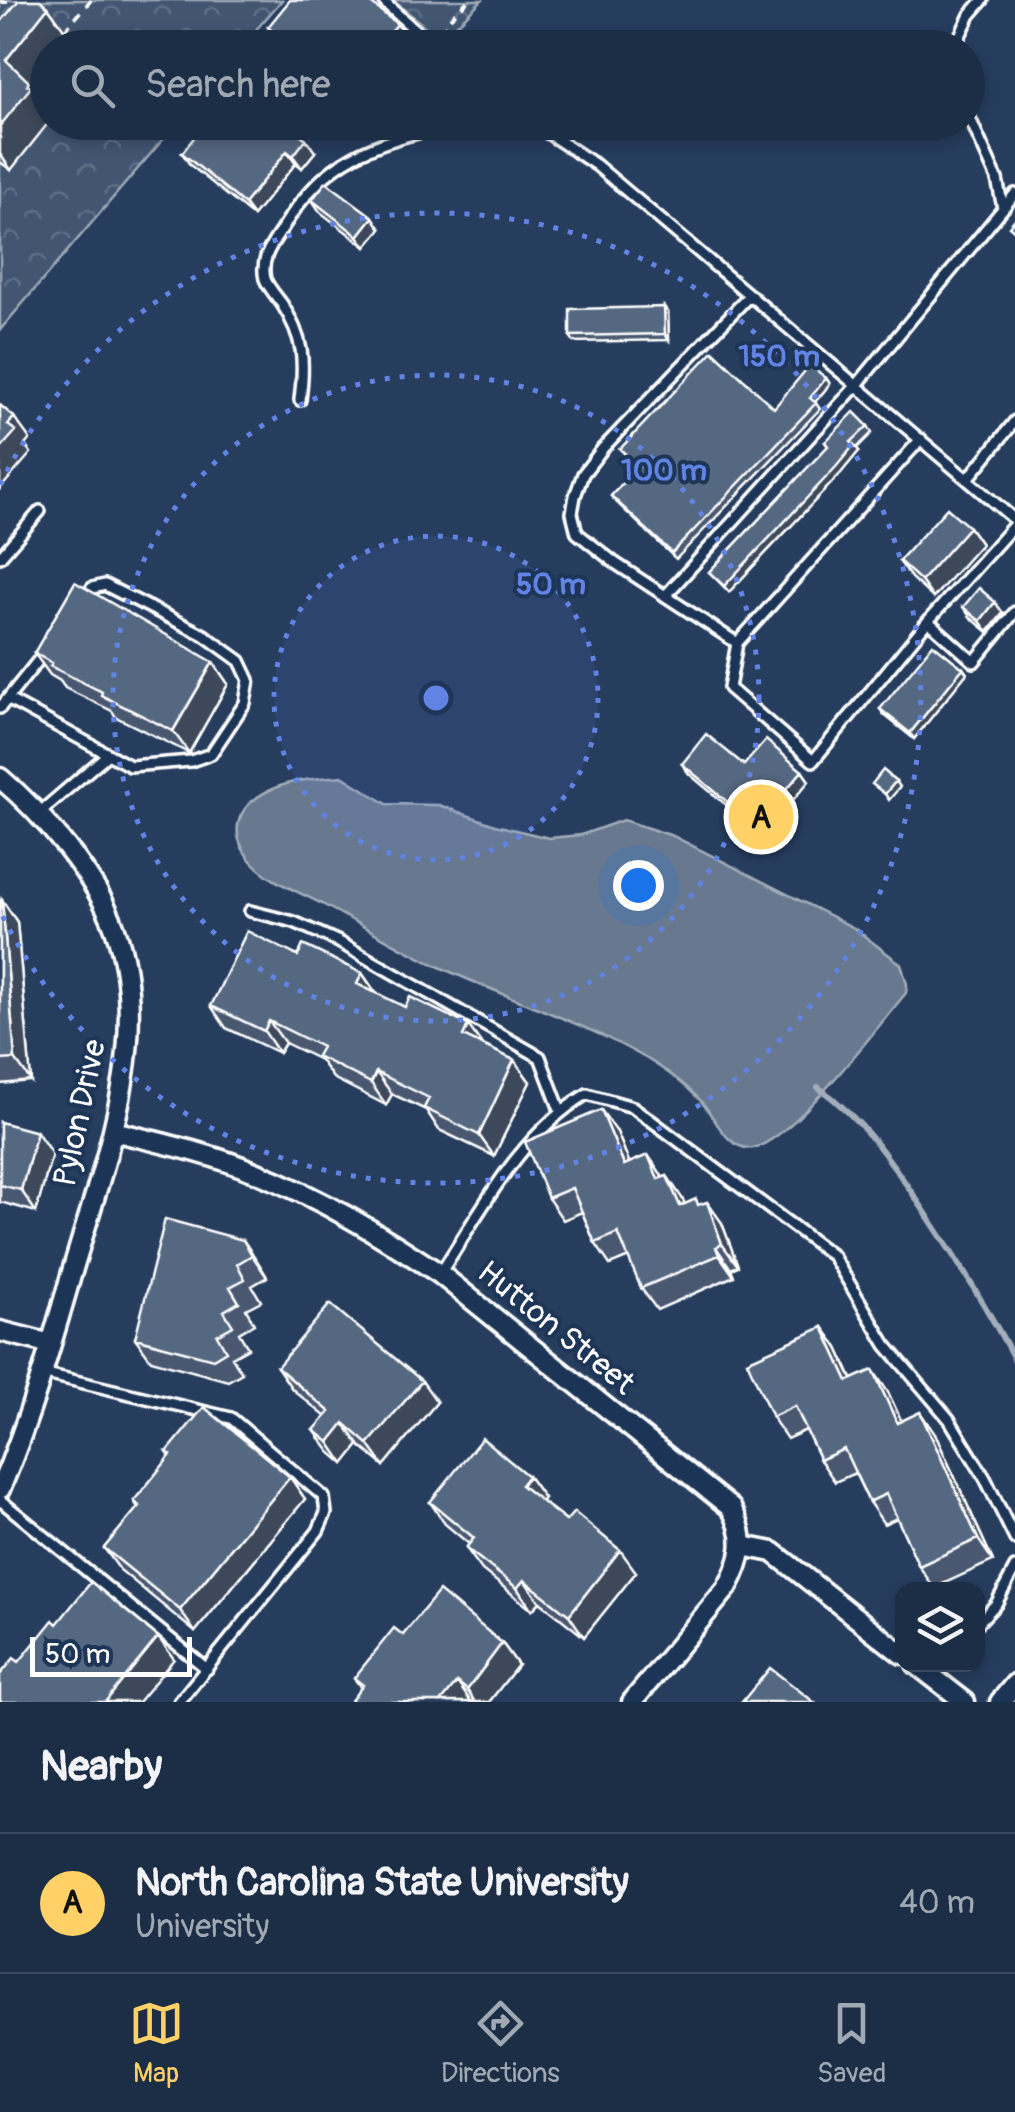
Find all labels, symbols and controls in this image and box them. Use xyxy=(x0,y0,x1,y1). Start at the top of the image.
search box xyxy=(30,30,985,140)
icon: search xyxy=(65,58,120,113)
text: Search here xyxy=(145,61,331,109)
text: 150 m xyxy=(738,338,820,375)
text: 100 m xyxy=(621,452,707,489)
text: 50 m xyxy=(516,566,586,603)
centre of rings xyxy=(418,680,454,716)
pin: A xyxy=(728,780,794,854)
your location xyxy=(613,860,664,911)
street label: Pylon Drive xyxy=(45,1036,115,1190)
street label: Hutton Street xyxy=(469,1252,643,1404)
map controls xyxy=(895,1582,985,1672)
button: layers xyxy=(895,1582,985,1672)
scale bar xyxy=(30,1632,192,1676)
text: 50 m xyxy=(45,1637,110,1672)
text: Nearby xyxy=(40,1741,162,1793)
text: North Carolina State University xyxy=(135,1859,629,1907)
text: A xyxy=(62,1883,83,1923)
text: 40 m xyxy=(899,1883,975,1923)
text: University xyxy=(135,1907,269,1947)
tab: Map xyxy=(129,1996,184,2091)
tab: Directions xyxy=(441,1996,560,2091)
tab: Saved xyxy=(817,1996,886,2091)

